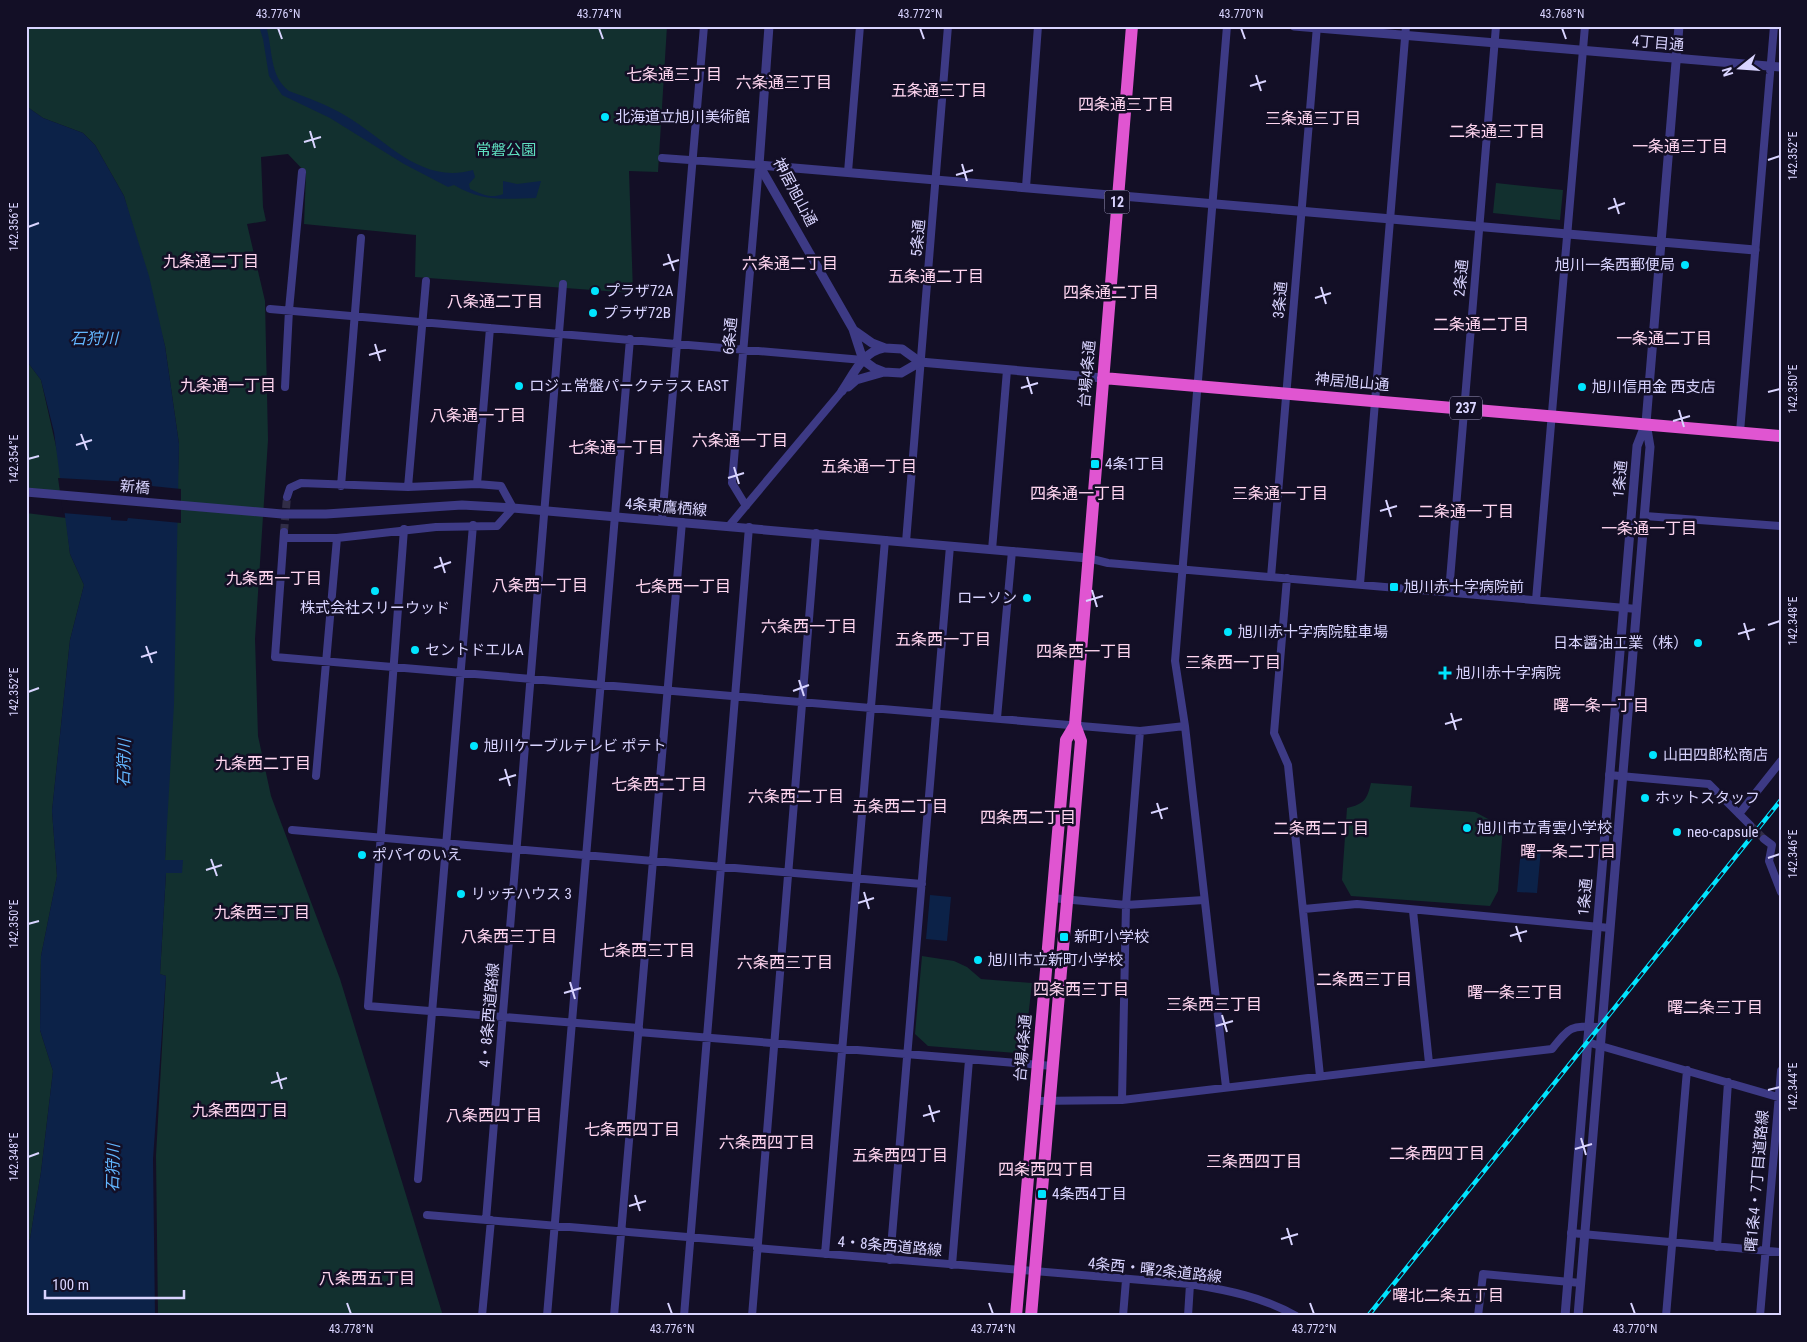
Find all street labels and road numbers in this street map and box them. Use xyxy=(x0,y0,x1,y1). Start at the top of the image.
street label: 4丁目通 xyxy=(1631,32,1685,54)
street label: 神居旭山通 xyxy=(769,155,821,229)
road number: 12 xyxy=(1104,190,1130,213)
street label: 5条通 xyxy=(907,219,929,257)
street label: 2条通 xyxy=(1450,259,1472,297)
street label: 3条通 xyxy=(1269,281,1291,319)
street label: 6条通 xyxy=(719,317,741,355)
street label: 台場4条通 xyxy=(1075,340,1099,408)
street label: 神居旭山通 xyxy=(1314,370,1390,394)
road number: 237 xyxy=(1450,396,1482,419)
street label: 1条通 xyxy=(1609,460,1631,498)
street label: 新橋 xyxy=(119,477,151,497)
street label: 4条東鷹栖線 xyxy=(624,494,708,520)
street label: 1条通 xyxy=(1574,878,1596,916)
street label: 4・8条西道路線 xyxy=(475,962,503,1068)
street label: 台場4条通 xyxy=(1011,1014,1035,1082)
street label: 曙1条4・7丁目道路線 xyxy=(1742,1109,1772,1253)
street label: 4・8条西道路線 xyxy=(837,1232,943,1260)
street label: 4条西・曙2条道路線 xyxy=(1087,1254,1223,1286)

